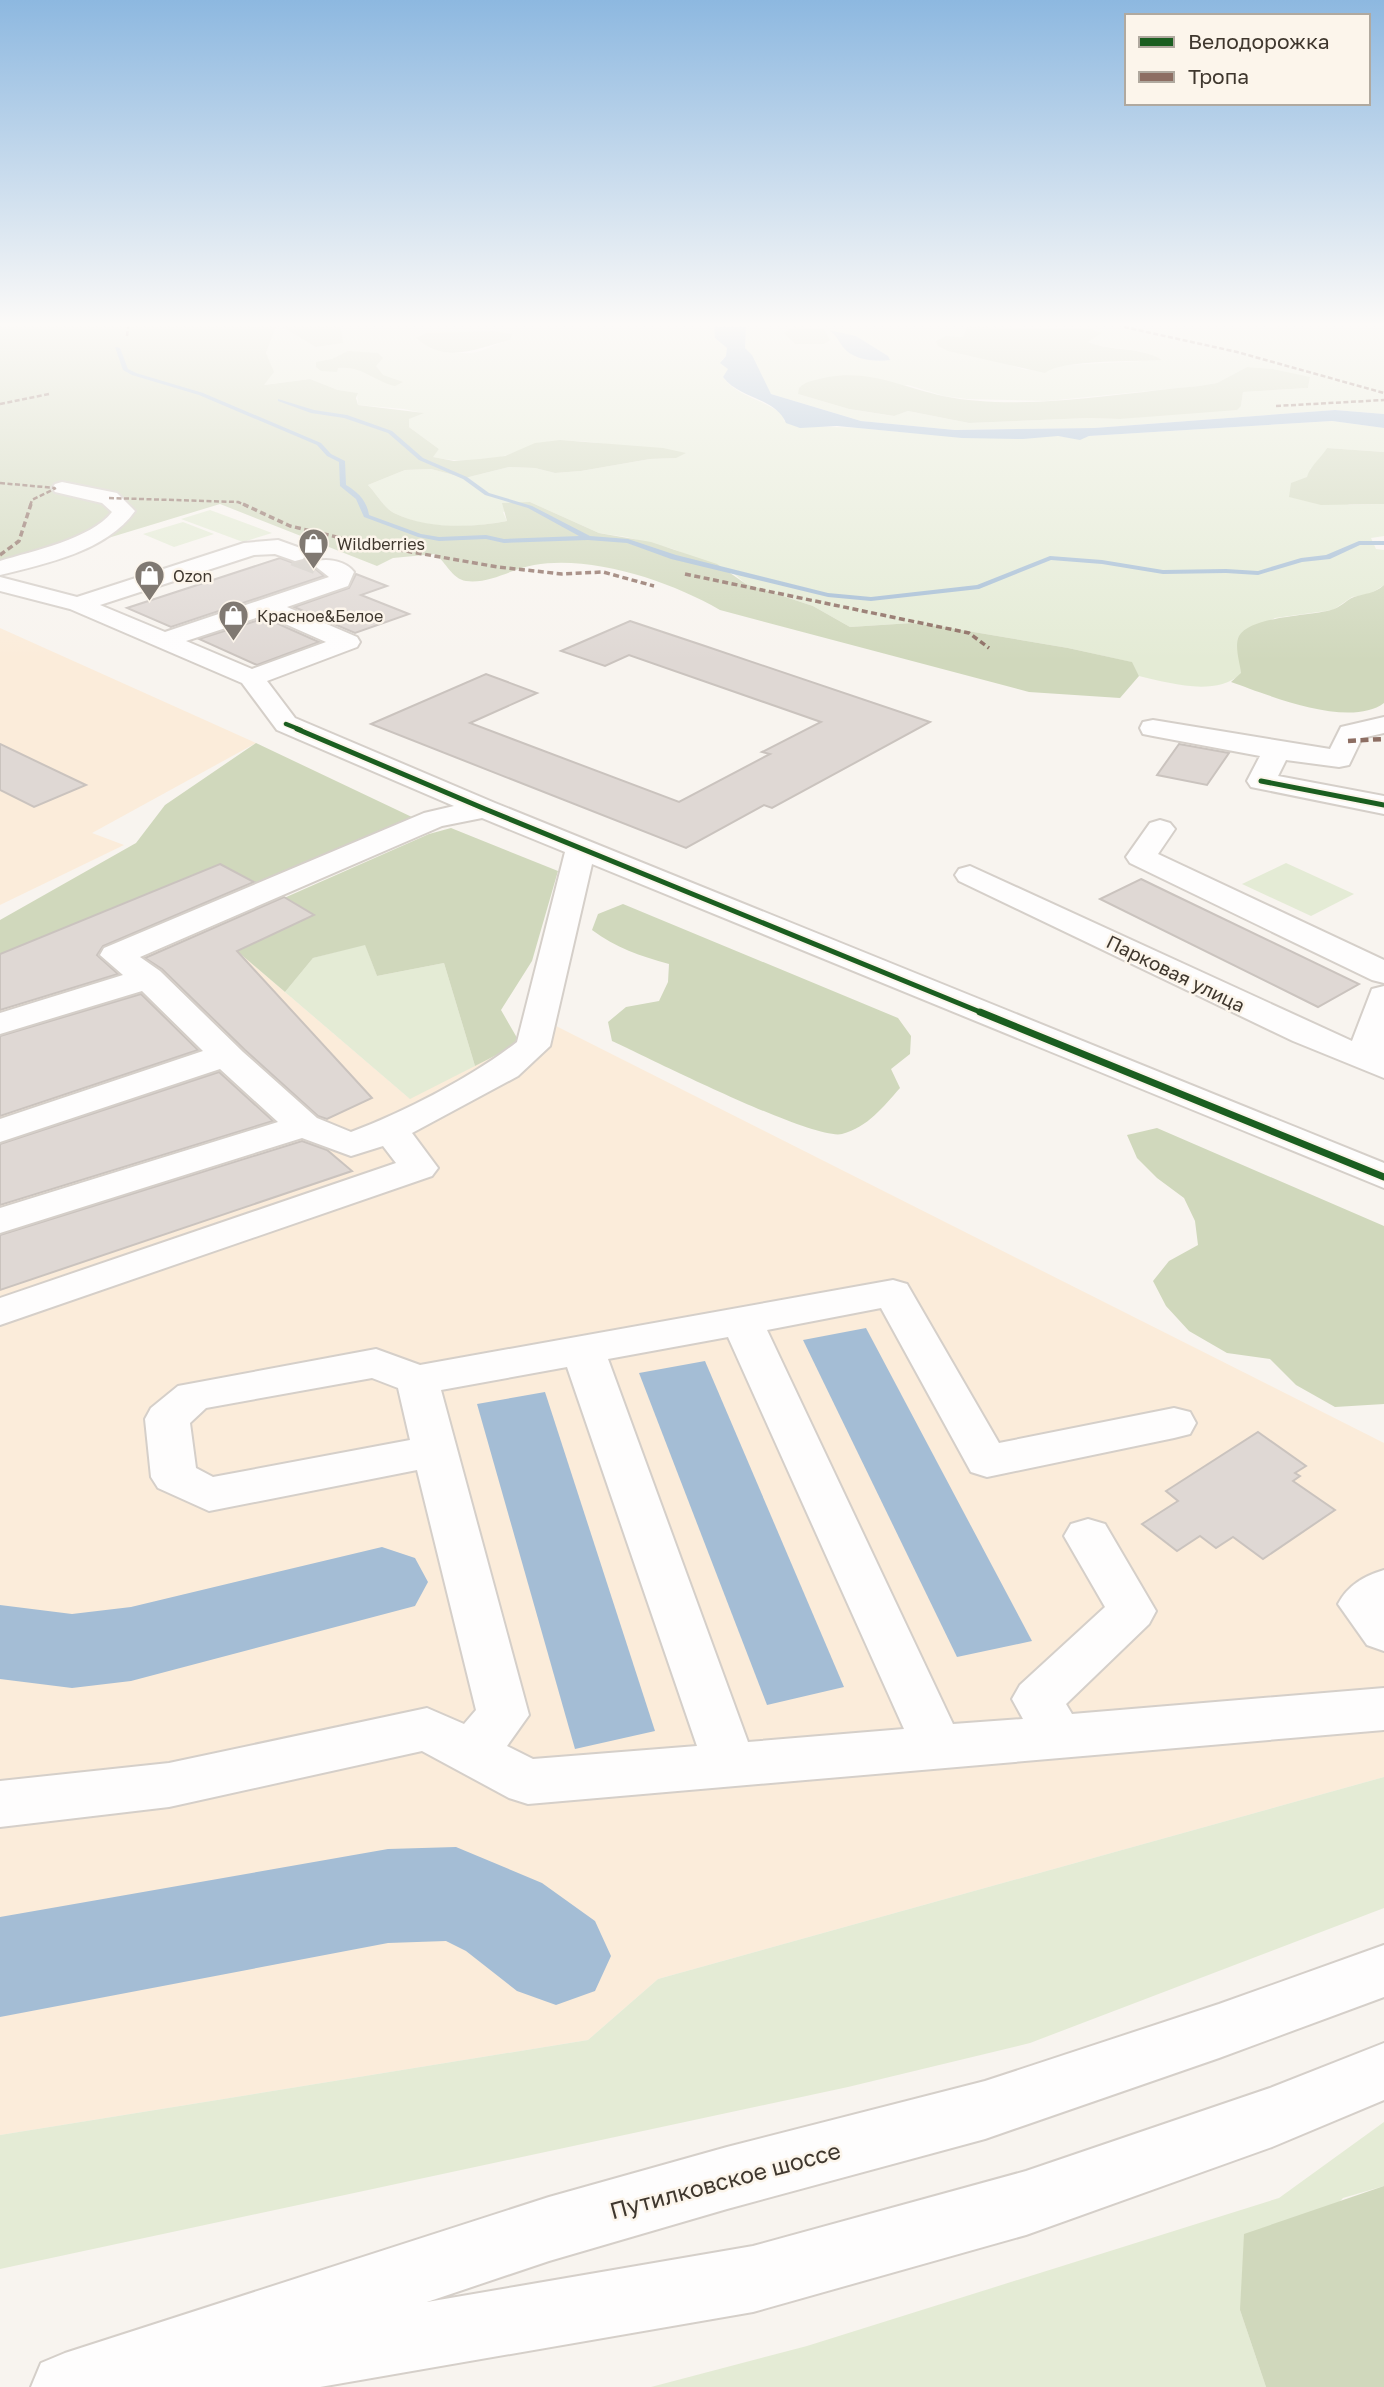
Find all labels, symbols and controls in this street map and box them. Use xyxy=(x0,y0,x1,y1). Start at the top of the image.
legend xyxy=(1125,14,1370,105)
text: Велодорожка xyxy=(1188,28,1330,54)
text: Тропа xyxy=(1188,63,1249,89)
shop icon: Wildberries xyxy=(297,527,331,571)
place label: Wildberries xyxy=(337,534,425,554)
shop icon: Ozon xyxy=(133,559,167,603)
place label: Ozon xyxy=(173,566,212,586)
shop icon: Красное&Белое xyxy=(217,599,251,643)
place label: Красное&Белое xyxy=(257,606,383,626)
street label: Парковая улица xyxy=(1103,929,1249,1017)
street label: Путилковское шоссе xyxy=(606,2136,844,2224)

